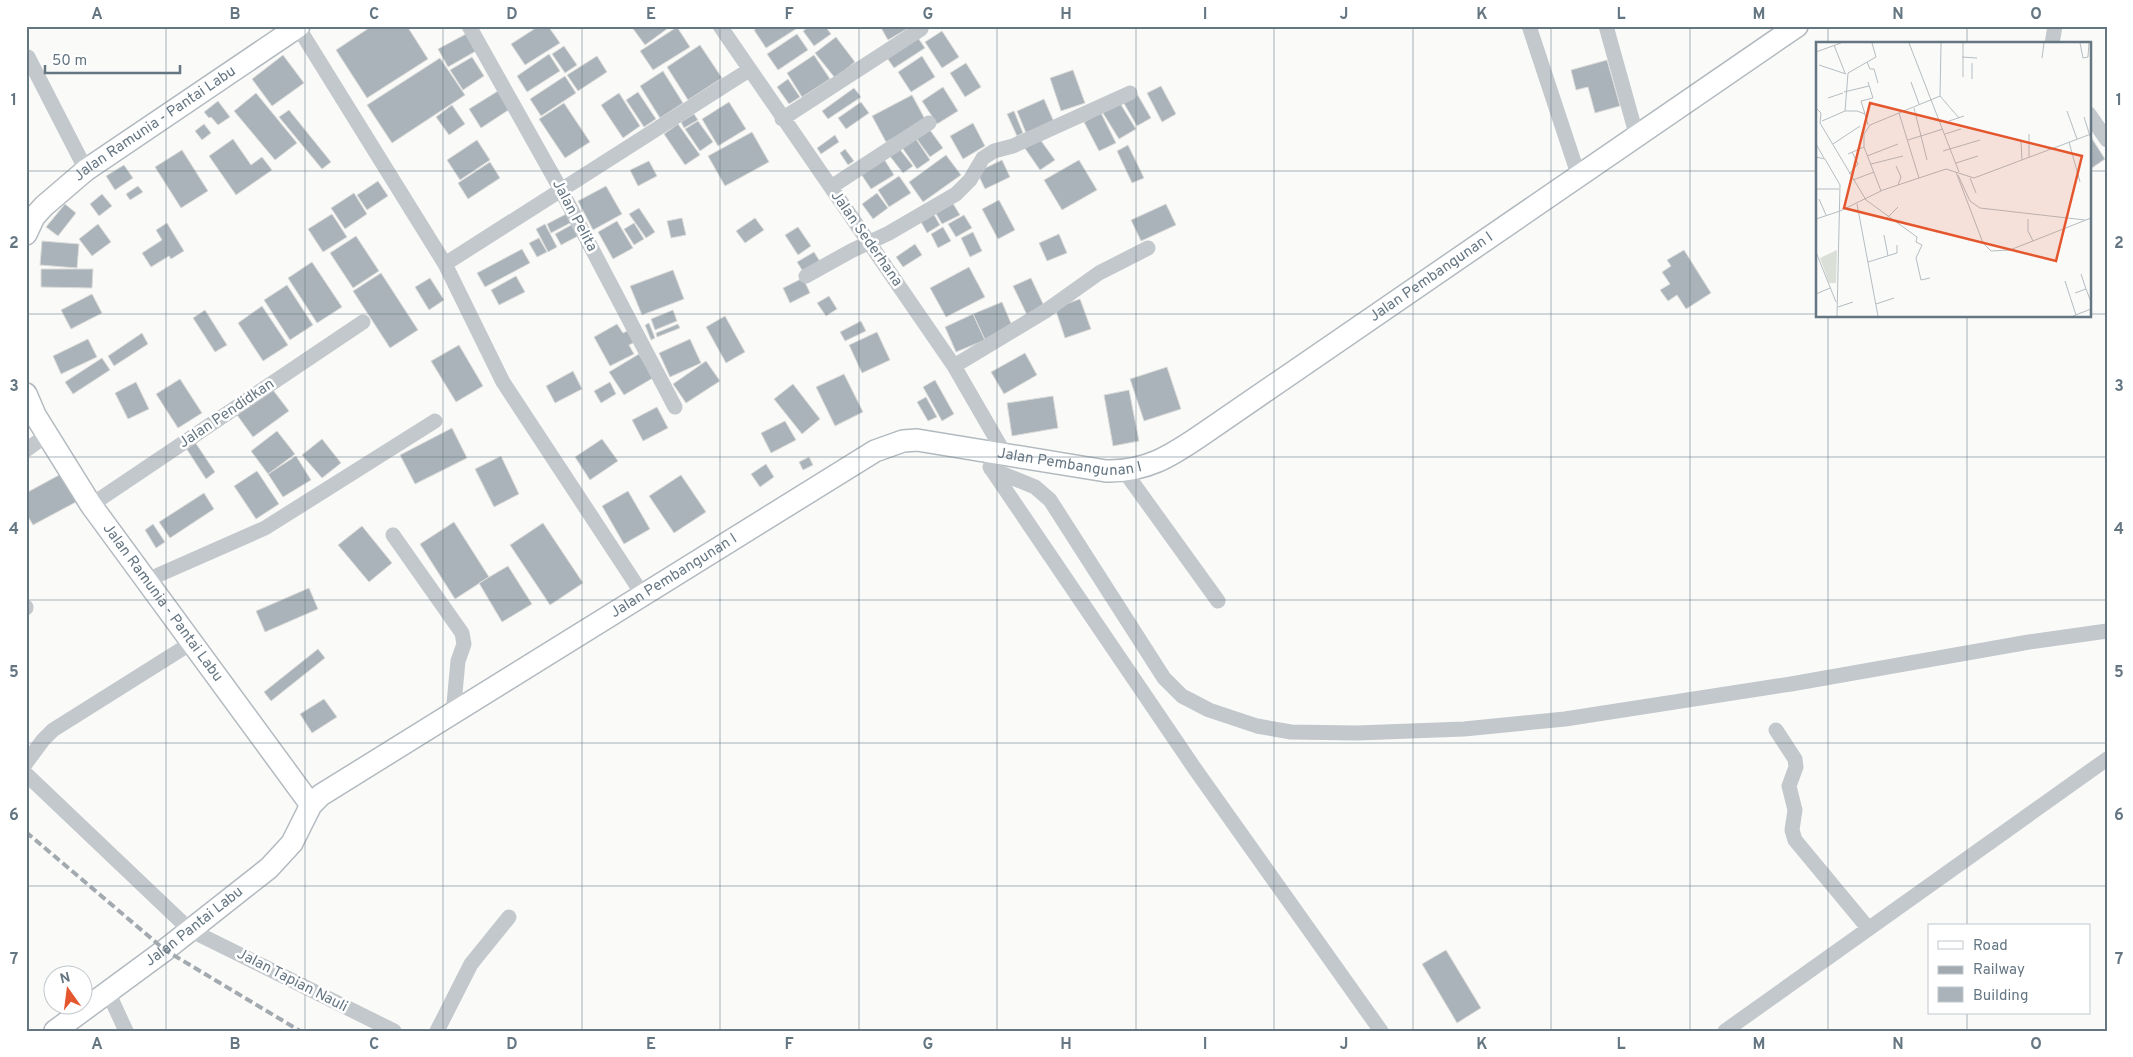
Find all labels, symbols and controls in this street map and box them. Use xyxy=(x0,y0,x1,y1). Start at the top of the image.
text: A xyxy=(91,5,103,25)
text: B xyxy=(229,5,241,25)
text: C xyxy=(369,5,379,25)
text: D xyxy=(506,5,518,25)
text: E xyxy=(646,5,656,25)
text: F xyxy=(784,5,794,25)
text: G xyxy=(923,5,933,25)
text: H xyxy=(1060,5,1072,25)
text: I xyxy=(1203,5,1207,25)
text: J xyxy=(1340,5,1348,25)
text: K xyxy=(1476,5,1488,25)
text: L xyxy=(1616,5,1626,25)
text: M xyxy=(1753,5,1765,25)
text: N xyxy=(1892,5,1904,25)
text: O xyxy=(2030,5,2042,25)
scale bar xyxy=(45,42,180,74)
inset map xyxy=(1816,42,2090,318)
text: 50 m xyxy=(52,52,87,71)
street label: Jalan Ramunia - Pantai Labu xyxy=(70,62,240,186)
text: 1 xyxy=(11,91,17,111)
text: 1 xyxy=(2116,91,2122,111)
street label: Jalan Pelita xyxy=(547,177,601,255)
street label: Jalan Sederhana xyxy=(826,187,906,291)
street label: Jalan Pembangunan I xyxy=(1366,228,1497,326)
text: 2 xyxy=(9,234,19,254)
text: 2 xyxy=(2114,234,2124,254)
street label: Jalan Pendidkan xyxy=(176,375,278,453)
text: 3 xyxy=(9,377,19,397)
text: 3 xyxy=(2114,377,2124,397)
street label: Jalan Pembangunan I xyxy=(996,444,1144,481)
text: 4 xyxy=(9,520,19,540)
street label: Jalan Ramunia - Pantai Labu xyxy=(98,520,227,686)
text: 4 xyxy=(2114,520,2124,540)
street label: Jalan Pembangunan I xyxy=(607,529,741,622)
text: 5 xyxy=(9,663,19,683)
text: 5 xyxy=(2114,663,2124,683)
text: 6 xyxy=(9,806,19,826)
text: 6 xyxy=(2114,806,2124,826)
street label: Jalan Pantai Labu xyxy=(141,882,247,971)
legend xyxy=(1928,924,2090,1014)
text: Road xyxy=(1973,937,2008,956)
street label: Jalan Tapian Nauli xyxy=(233,945,351,1017)
text: 7 xyxy=(10,950,18,970)
text: 7 xyxy=(2115,950,2123,970)
text: Railway xyxy=(1973,961,2025,980)
north arrow xyxy=(42,964,92,1014)
text: N xyxy=(58,969,72,988)
text: Building xyxy=(1973,987,2028,1006)
text: A xyxy=(91,1035,103,1055)
text: B xyxy=(229,1035,241,1055)
text: C xyxy=(369,1035,379,1055)
text: D xyxy=(506,1035,518,1055)
text: E xyxy=(646,1035,656,1055)
text: F xyxy=(784,1035,794,1055)
text: G xyxy=(923,1035,933,1055)
text: H xyxy=(1060,1035,1072,1055)
text: I xyxy=(1203,1035,1207,1055)
text: J xyxy=(1340,1035,1348,1055)
text: K xyxy=(1476,1035,1488,1055)
text: L xyxy=(1616,1035,1626,1055)
text: M xyxy=(1753,1035,1765,1055)
text: N xyxy=(1892,1035,1904,1055)
text: O xyxy=(2030,1035,2042,1055)

